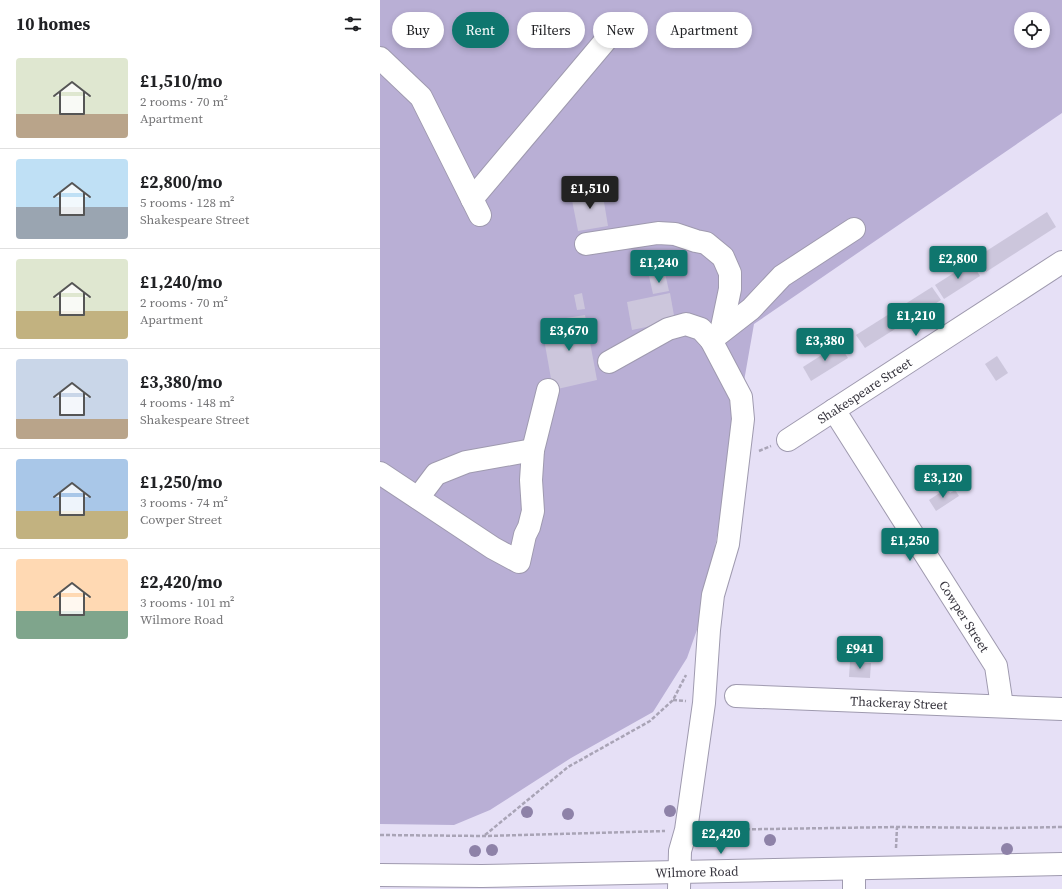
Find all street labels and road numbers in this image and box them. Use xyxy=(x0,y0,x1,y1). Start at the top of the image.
street label: Shakespeare Street xyxy=(814,353,916,428)
street label: Cowper Street xyxy=(935,577,993,656)
street label: Thackeray Street xyxy=(850,693,949,713)
street label: Wilmore Road xyxy=(655,863,739,881)

